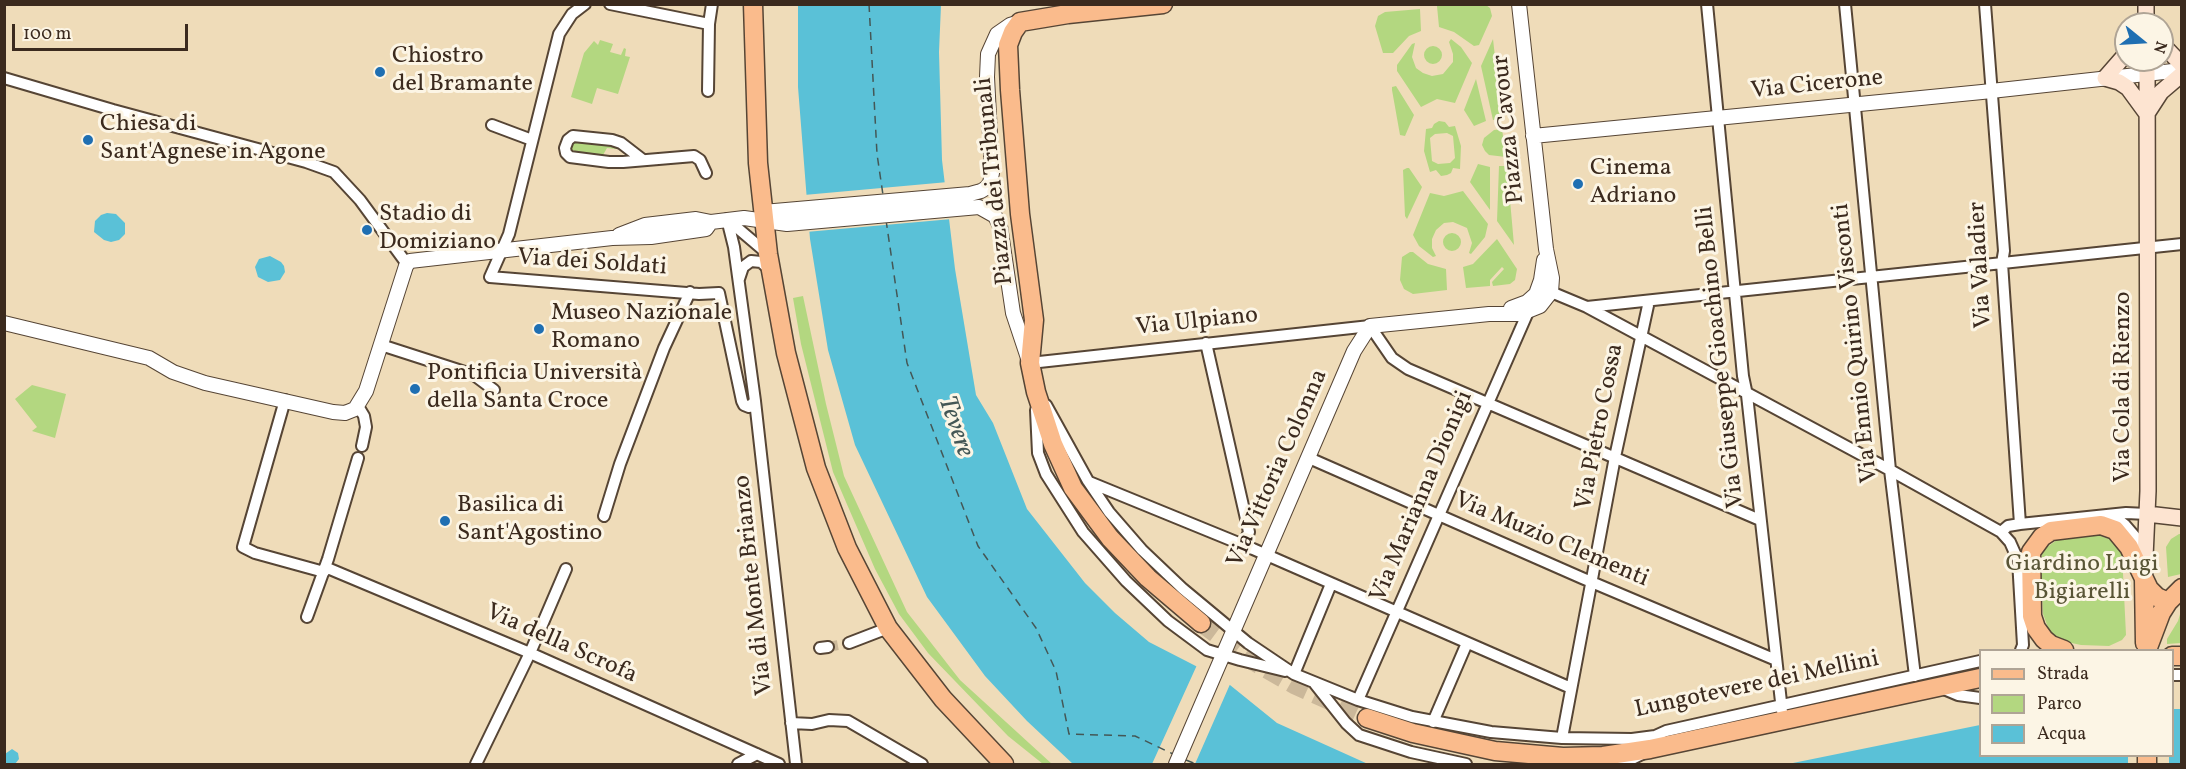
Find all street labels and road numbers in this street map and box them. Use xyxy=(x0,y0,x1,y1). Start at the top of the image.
street label: Piazza Cavour xyxy=(1488,53,1532,205)
street label: Via Cicerone xyxy=(1749,65,1885,107)
street label: Piazza dei Tribunali xyxy=(971,76,1021,286)
street label: Via Valadier xyxy=(1964,201,2000,329)
street label: Via Ennio Quirino Visconti xyxy=(1828,202,1886,484)
street label: Via Giuseppe Gioachino Belli xyxy=(1692,204,1752,510)
street label: Via dei Soldati xyxy=(516,244,668,284)
street label: Via Cola di Rienzo xyxy=(2111,291,2139,483)
street label: Via Ulpiano xyxy=(1135,302,1259,344)
street label: Via Pietro Cossa xyxy=(1571,341,1631,513)
street label: Via Vittoria Colonna xyxy=(1222,366,1336,572)
street label: Via Marianna Dionigi xyxy=(1365,387,1481,607)
street label: Via di Monte Brianzo xyxy=(729,473,781,697)
street label: Via Muzio Clementi xyxy=(1450,487,1652,595)
street label: Via della Scrofa xyxy=(481,599,641,691)
street label: Lungotevere dei Mellini xyxy=(1632,646,1882,726)

